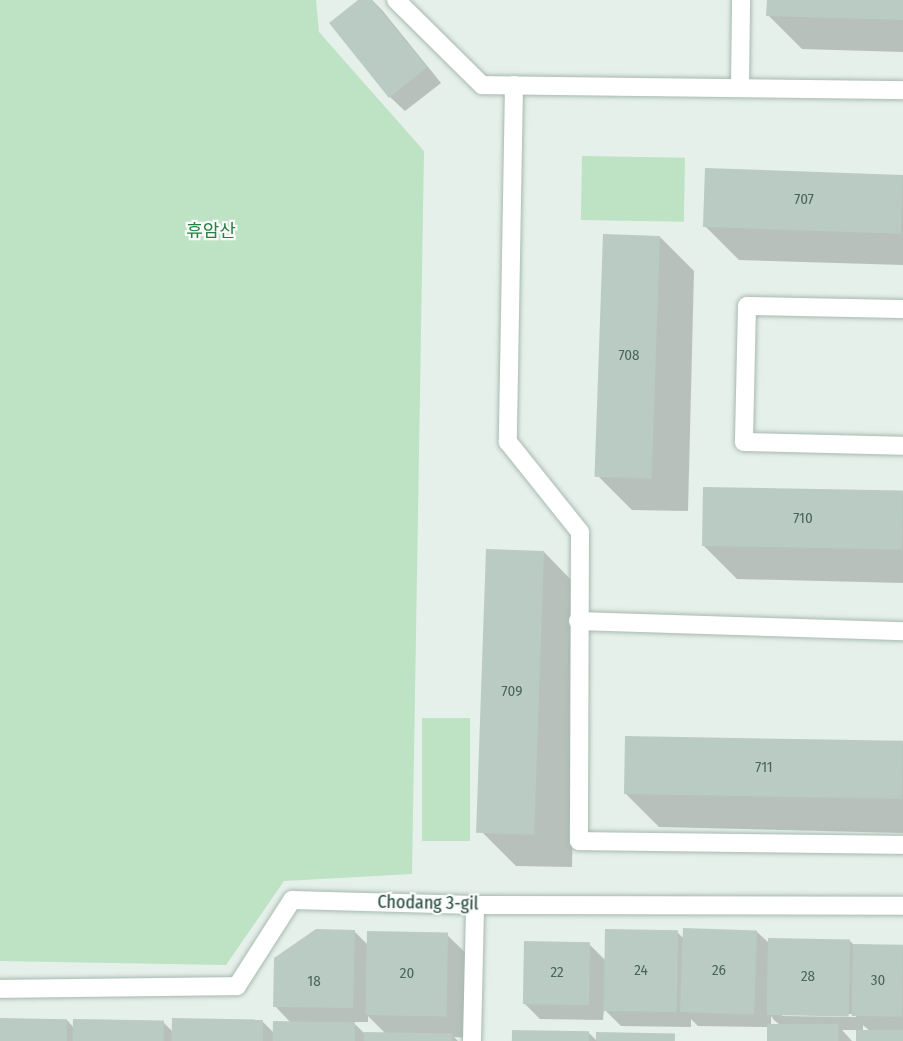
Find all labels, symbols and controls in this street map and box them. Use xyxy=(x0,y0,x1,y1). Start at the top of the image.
house number: 707 xyxy=(794,191,814,209)
park label: 휴암산 xyxy=(186,220,236,242)
house number: 708 xyxy=(618,347,640,365)
house number: 710 xyxy=(793,510,813,528)
house number: 709 xyxy=(502,683,522,701)
house number: 711 xyxy=(755,759,773,777)
street label: Chodang 3-gil xyxy=(377,891,479,915)
house number: 24 xyxy=(634,962,648,980)
house number: 26 xyxy=(712,962,726,980)
house number: 22 xyxy=(550,964,564,982)
house number: 20 xyxy=(400,965,414,983)
house number: 28 xyxy=(801,968,815,986)
house number: 30 xyxy=(871,972,885,990)
house number: 18 xyxy=(307,973,321,991)

